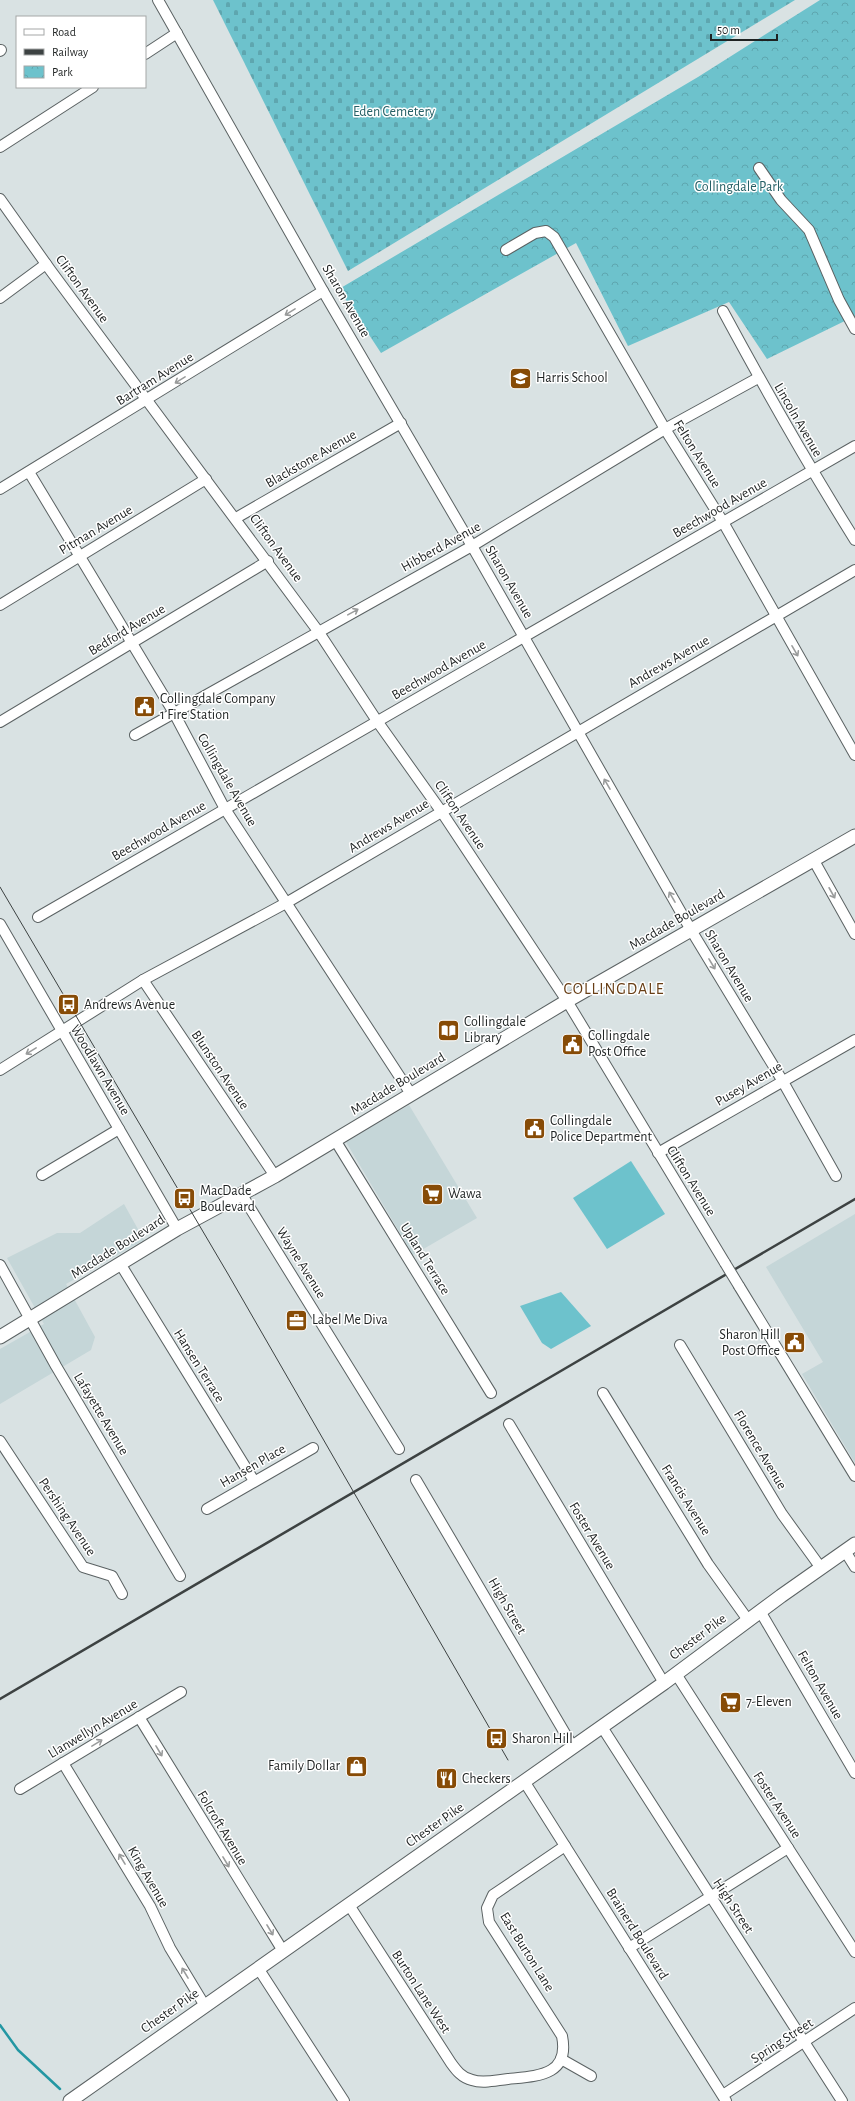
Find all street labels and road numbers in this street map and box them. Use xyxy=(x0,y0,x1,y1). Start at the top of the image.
street label: Clifton Avenue xyxy=(53,253,111,325)
street label: Sharon Avenue xyxy=(320,262,372,340)
street label: Bartram Avenue xyxy=(114,350,196,408)
street label: Lincoln Avenue xyxy=(771,381,825,459)
street label: Felton Avenue xyxy=(671,418,723,490)
street label: Blackstone Avenue xyxy=(263,427,359,491)
street label: Beechwood Avenue xyxy=(671,475,769,541)
street label: Pitman Avenue xyxy=(57,503,135,557)
street label: Clifton Avenue xyxy=(247,512,305,584)
street label: Hibberd Avenue xyxy=(399,519,483,575)
street label: Sharon Avenue xyxy=(483,543,535,621)
street label: Bedford Avenue xyxy=(86,602,168,658)
street label: Andrews Avenue xyxy=(626,633,712,691)
street label: Beechwood Avenue xyxy=(390,637,488,703)
street label: Collingdale Avenue xyxy=(195,731,259,829)
street label: Clifton Avenue xyxy=(432,778,488,852)
street label: Andrews Avenue xyxy=(346,797,432,855)
street label: Beechwood Avenue xyxy=(110,798,208,864)
street label: Macdade Boulevard xyxy=(627,887,727,953)
street label: Sharon Avenue xyxy=(702,927,756,1005)
street label: Woodlawn Avenue xyxy=(68,1022,132,1118)
street label: Blunston Avenue xyxy=(189,1028,251,1112)
street label: Macdade Boulevard xyxy=(348,1050,448,1118)
street label: Pusey Avenue xyxy=(713,1059,785,1109)
street label: Clifton Avenue xyxy=(664,1143,718,1219)
street label: Macdade Boulevard xyxy=(69,1213,167,1281)
street label: Upland Terrace xyxy=(397,1221,453,1297)
street label: Wayne Avenue xyxy=(274,1225,328,1301)
street label: Hansen Terrace xyxy=(171,1327,227,1405)
street label: Lafayette Avenue xyxy=(71,1370,131,1458)
street label: Florence Avenue xyxy=(731,1408,789,1492)
street label: Hansen Place xyxy=(218,1442,288,1490)
street label: Francis Avenue xyxy=(659,1462,713,1538)
street label: Pershing Avenue xyxy=(36,1475,98,1559)
street label: Foster Avenue xyxy=(566,1500,618,1572)
street label: High Street xyxy=(485,1576,529,1637)
street label: Chester Pike xyxy=(667,1611,729,1663)
street label: Felton Avenue xyxy=(795,1648,845,1722)
street label: Llanwellyn Avenue xyxy=(46,1697,140,1761)
street label: Foster Avenue xyxy=(750,1769,804,1841)
street label: Folcroft Avenue xyxy=(194,1788,250,1868)
street label: Chester Pike xyxy=(404,1800,466,1850)
street label: King Avenue xyxy=(125,1844,171,1910)
street label: High Street xyxy=(710,1876,756,1936)
street label: Brainerd Boulevard xyxy=(603,1886,671,1982)
street label: East Burton Lane xyxy=(497,1910,557,1994)
street label: Burton Lane West xyxy=(389,1948,453,2036)
street label: Chester Pike xyxy=(139,1986,201,2036)
street label: Spring Street xyxy=(748,2016,816,2066)

